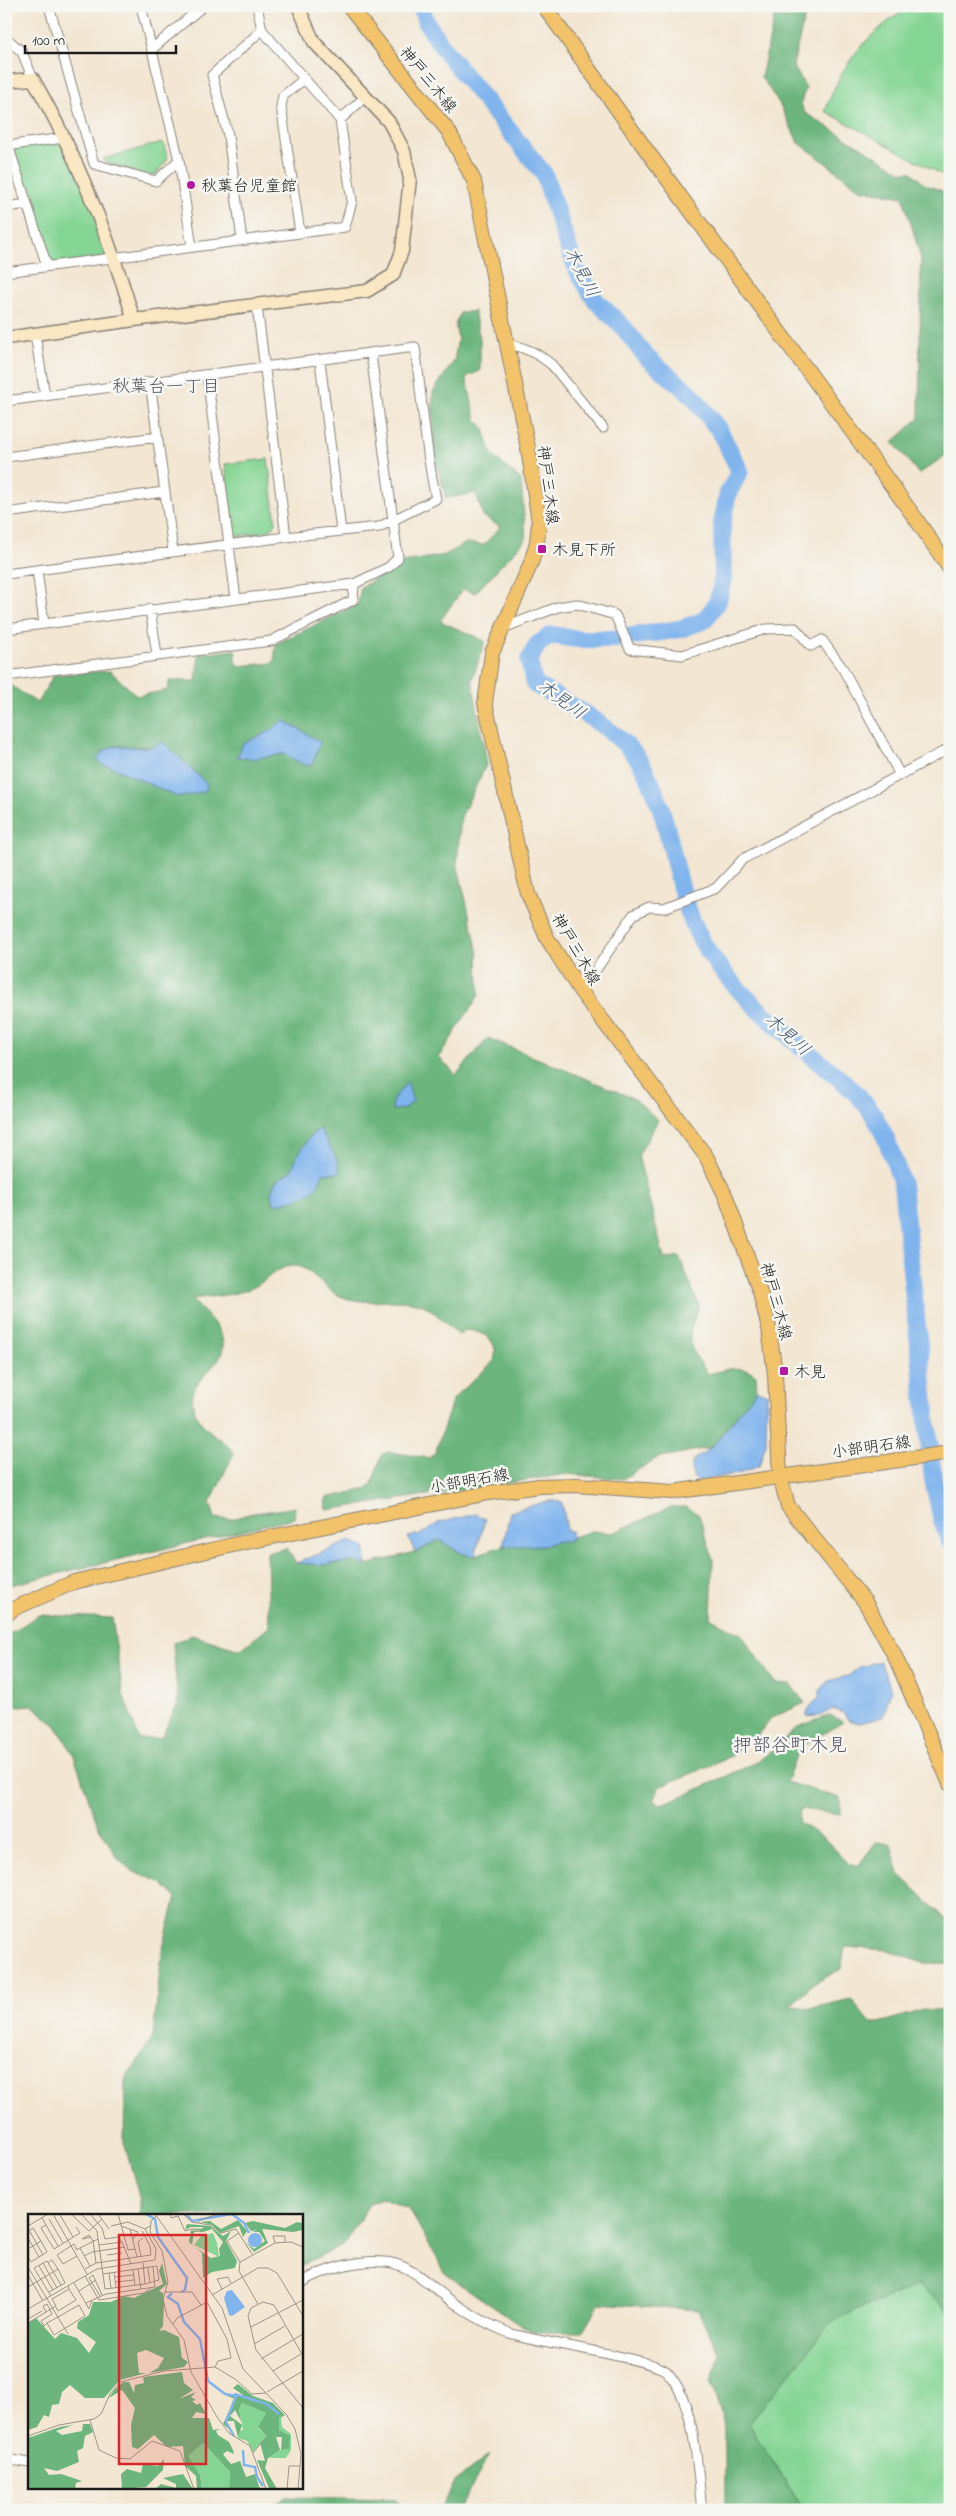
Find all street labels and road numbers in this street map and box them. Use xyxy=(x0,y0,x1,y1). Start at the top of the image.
street label: 神戸三木線 xyxy=(393,42,462,119)
street label: 神戸三木線 xyxy=(530,444,564,526)
street label: 神戸三木線 xyxy=(545,909,606,991)
street label: 神戸三木線 xyxy=(753,1260,797,1343)
street label: 小部明石線 xyxy=(830,1431,913,1465)
street label: 小部明石線 xyxy=(428,1463,511,1501)

